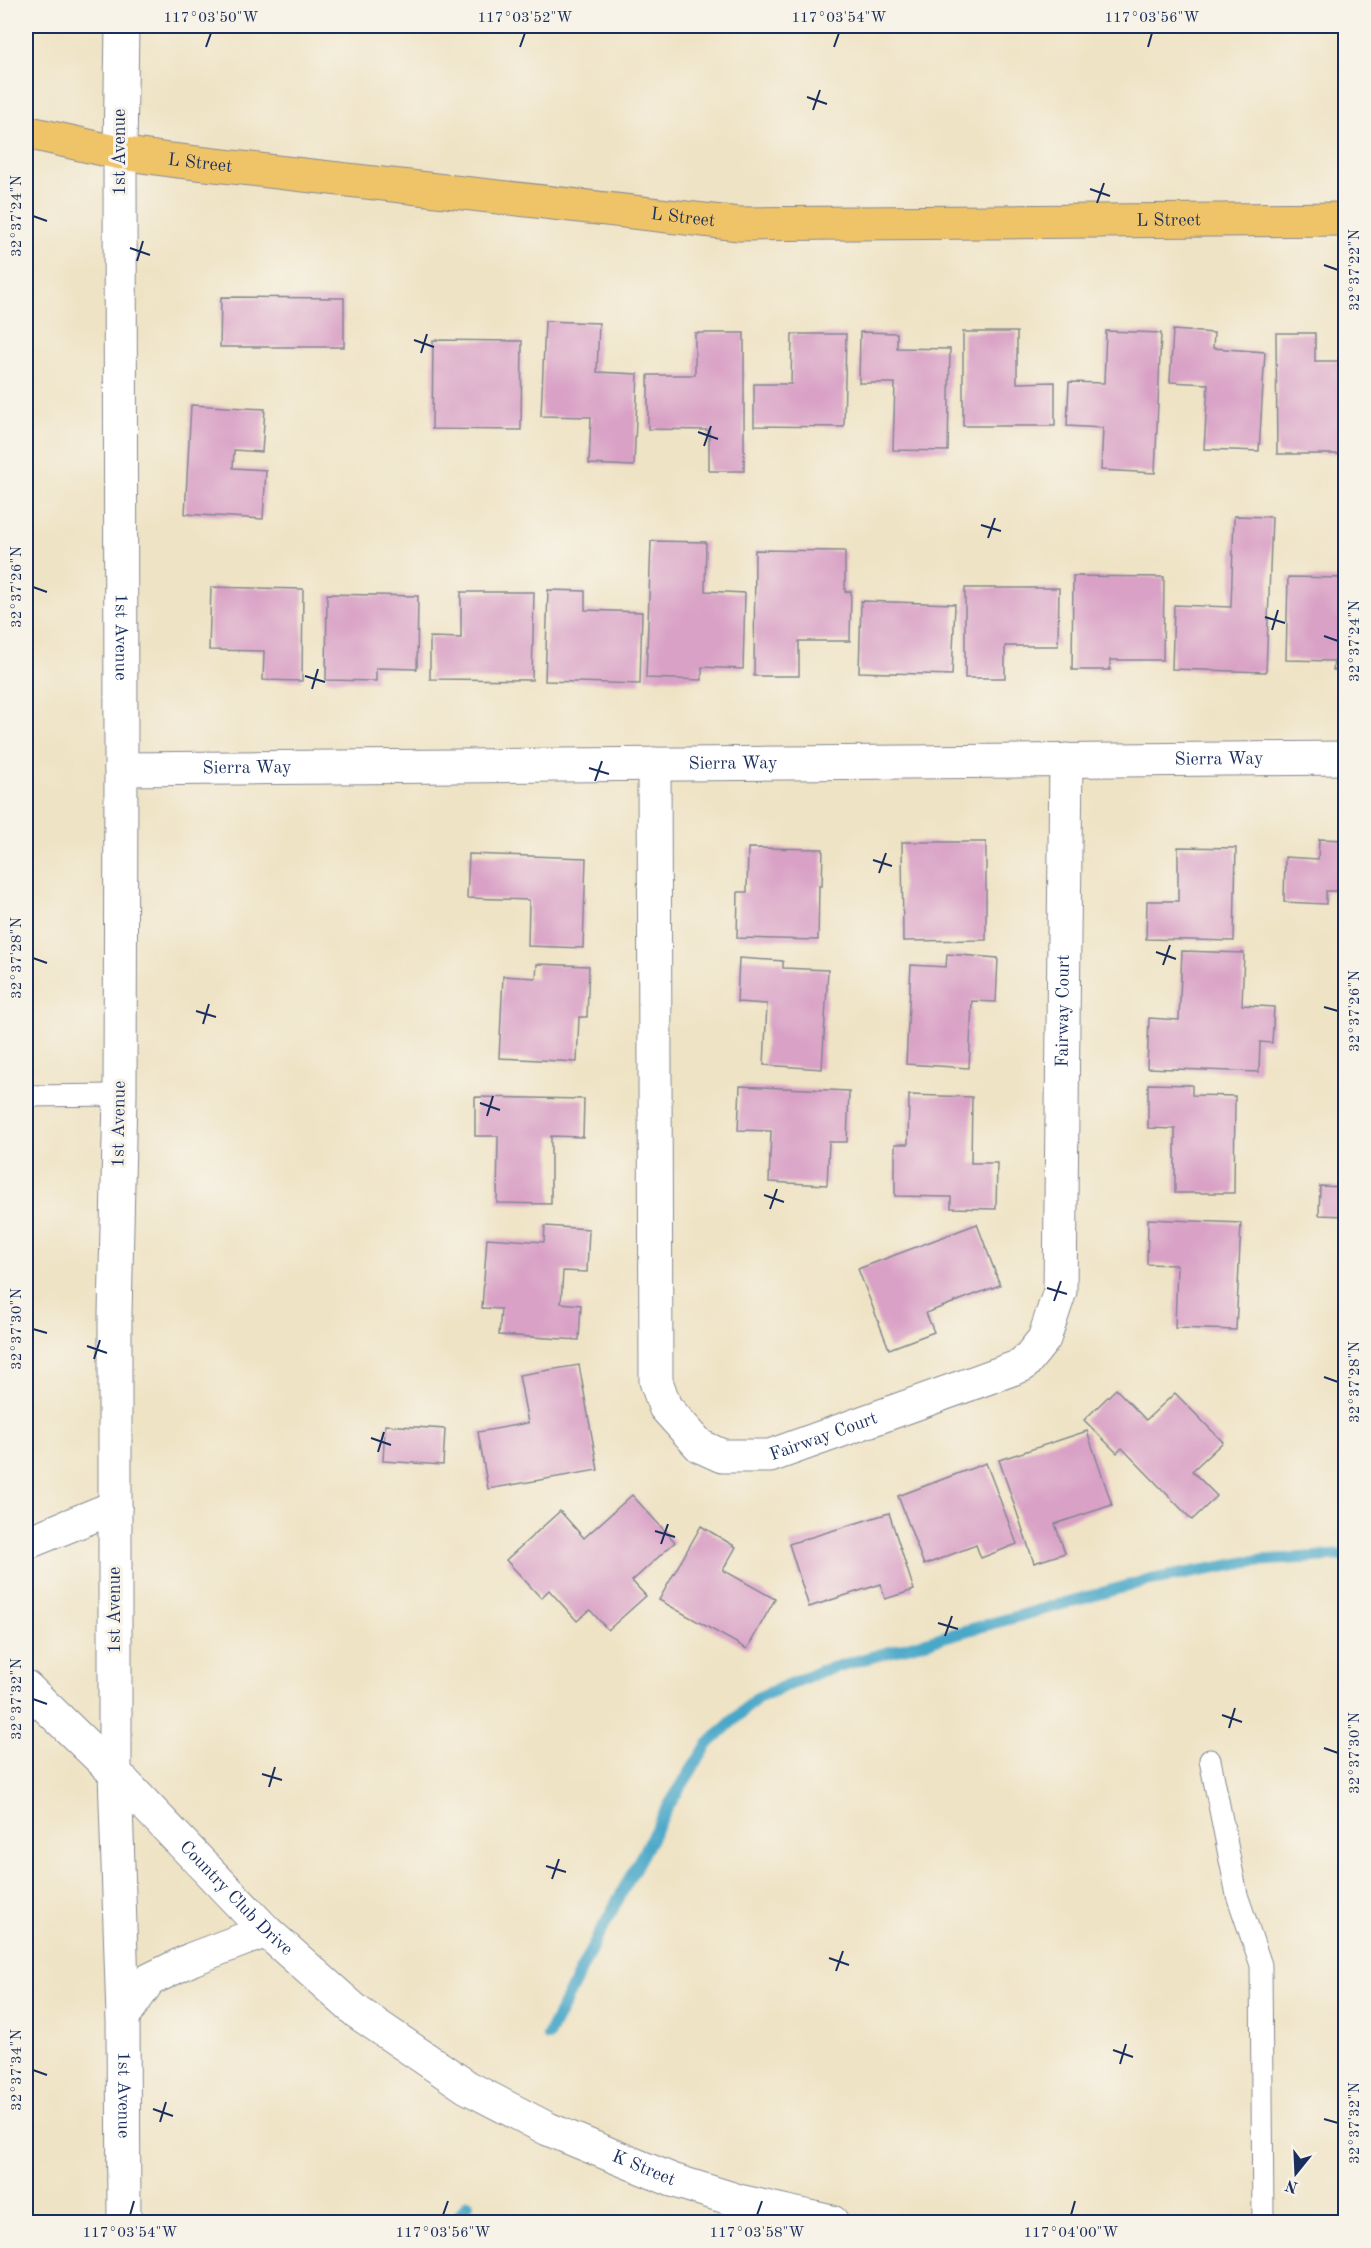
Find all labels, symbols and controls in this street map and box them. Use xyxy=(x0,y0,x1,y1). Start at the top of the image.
text: 117°03'50"W xyxy=(163,11,259,26)
text: 117°03'52"W xyxy=(477,11,573,26)
text: 117°03'54"W xyxy=(791,11,887,26)
text: 117°03'56"W xyxy=(1104,11,1200,26)
street label: 1st Avenue xyxy=(111,109,129,195)
street label: L Street xyxy=(167,151,233,176)
text: 32°37'24"N xyxy=(10,175,25,257)
street label: L Street xyxy=(650,205,716,230)
street label: L Street xyxy=(1136,211,1201,230)
text: 32°37'22"N xyxy=(1348,229,1363,311)
text: 32°37'26"N xyxy=(10,546,25,628)
street label: 1st Avenue xyxy=(112,594,130,680)
text: 32°37'24"N xyxy=(1348,600,1363,682)
street label: Sierra Way xyxy=(1174,750,1264,769)
street label: Sierra Way xyxy=(688,754,778,773)
street label: Sierra Way xyxy=(202,758,292,777)
text: 32°37'28"N xyxy=(10,917,25,999)
street label: Fairway Court xyxy=(1054,954,1073,1068)
text: 32°37'26"N xyxy=(1348,970,1363,1052)
street label: 1st Avenue xyxy=(109,1080,129,1168)
text: 32°37'30"N xyxy=(10,1288,25,1370)
text: 32°37'28"N xyxy=(1348,1341,1363,1423)
street label: Fairway Court xyxy=(767,1409,880,1464)
street label: 1st Avenue xyxy=(106,1567,124,1653)
text: 32°37'32"N xyxy=(10,1658,25,1740)
text: 32°37'30"N xyxy=(1348,1712,1363,1794)
street label: Country Club Drive xyxy=(176,1838,296,1959)
text: 32°37'34"N xyxy=(10,2029,25,2111)
street label: 1st Avenue xyxy=(114,2051,133,2138)
text: 32°37'32"N xyxy=(1348,2082,1363,2164)
north arrow xyxy=(1266,2143,1326,2203)
street label: K Street xyxy=(610,2147,678,2189)
text: N xyxy=(1283,2176,1300,2195)
text: 117°03'54"W xyxy=(82,2226,178,2241)
text: 117°03'56"W xyxy=(395,2226,491,2241)
text: 117°03'58"W xyxy=(709,2226,805,2241)
text: 117°04'00"W xyxy=(1023,2226,1119,2241)

